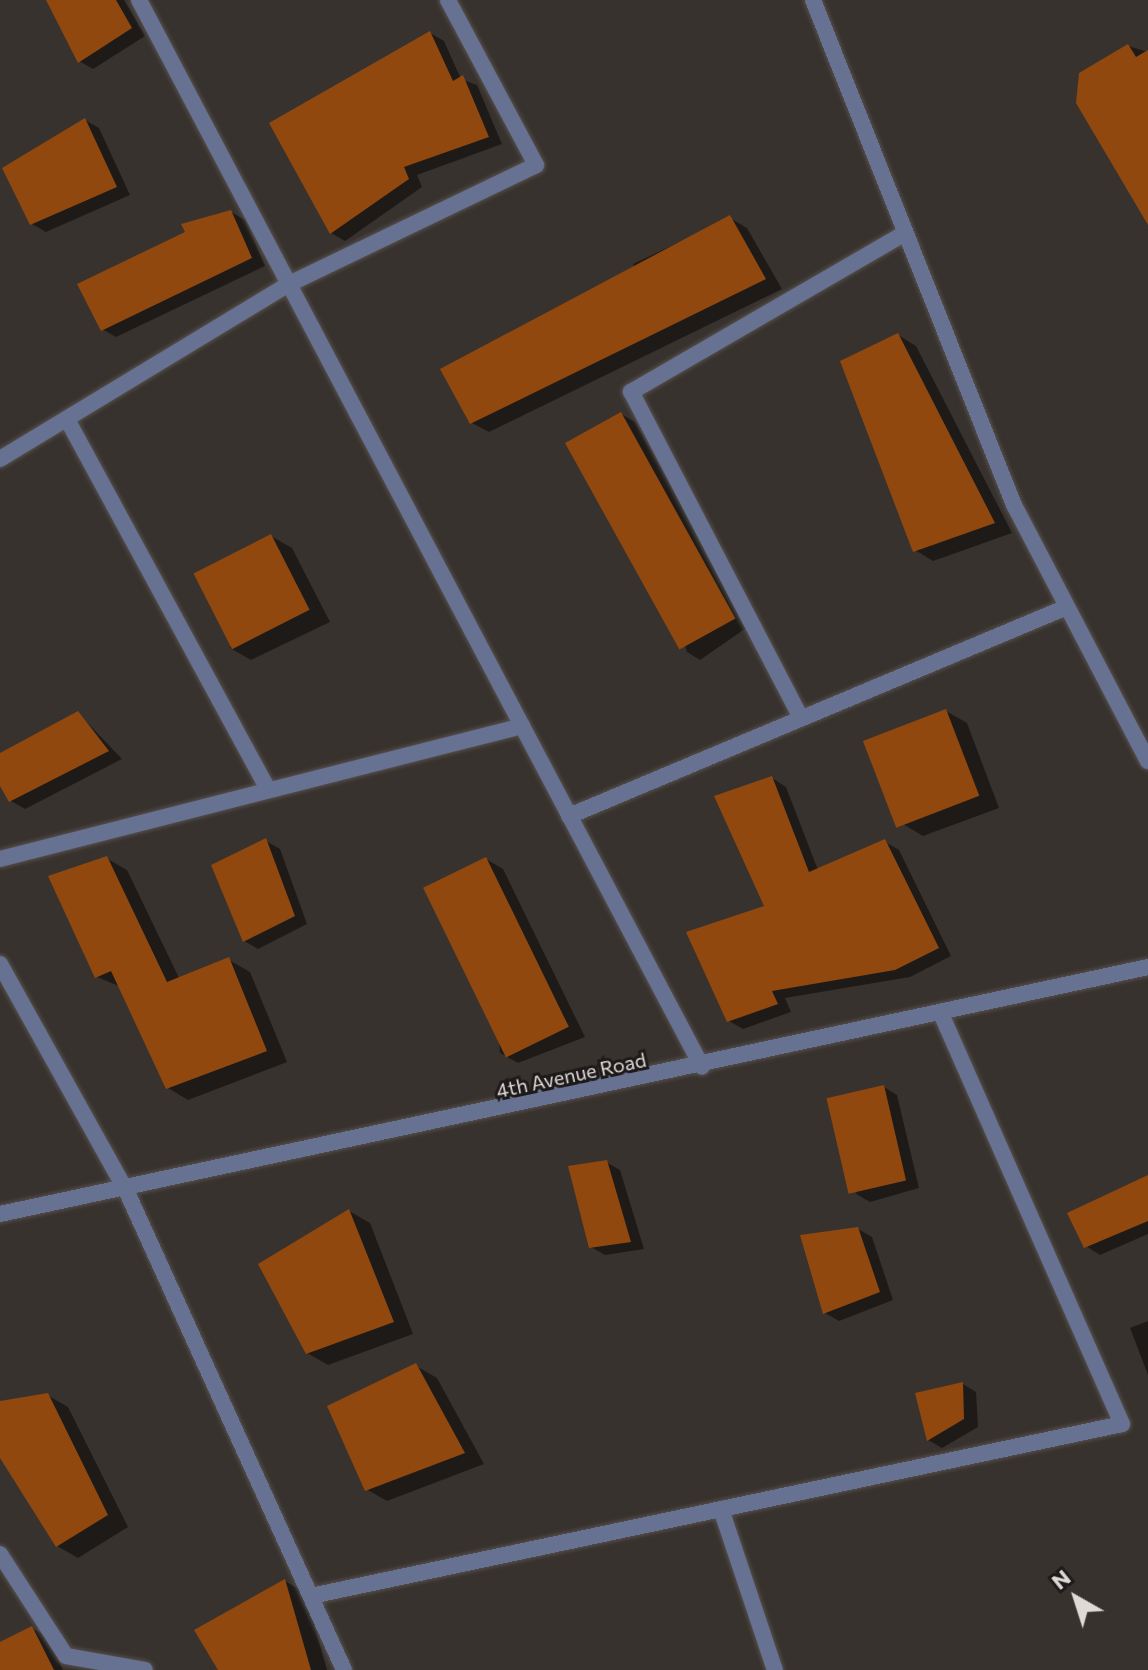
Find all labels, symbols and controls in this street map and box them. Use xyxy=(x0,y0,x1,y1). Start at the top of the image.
street label: 4th Avenue Road xyxy=(494,1047,648,1103)
north arrow xyxy=(1036,1558,1116,1638)
text: N xyxy=(1046,1563,1075,1595)

